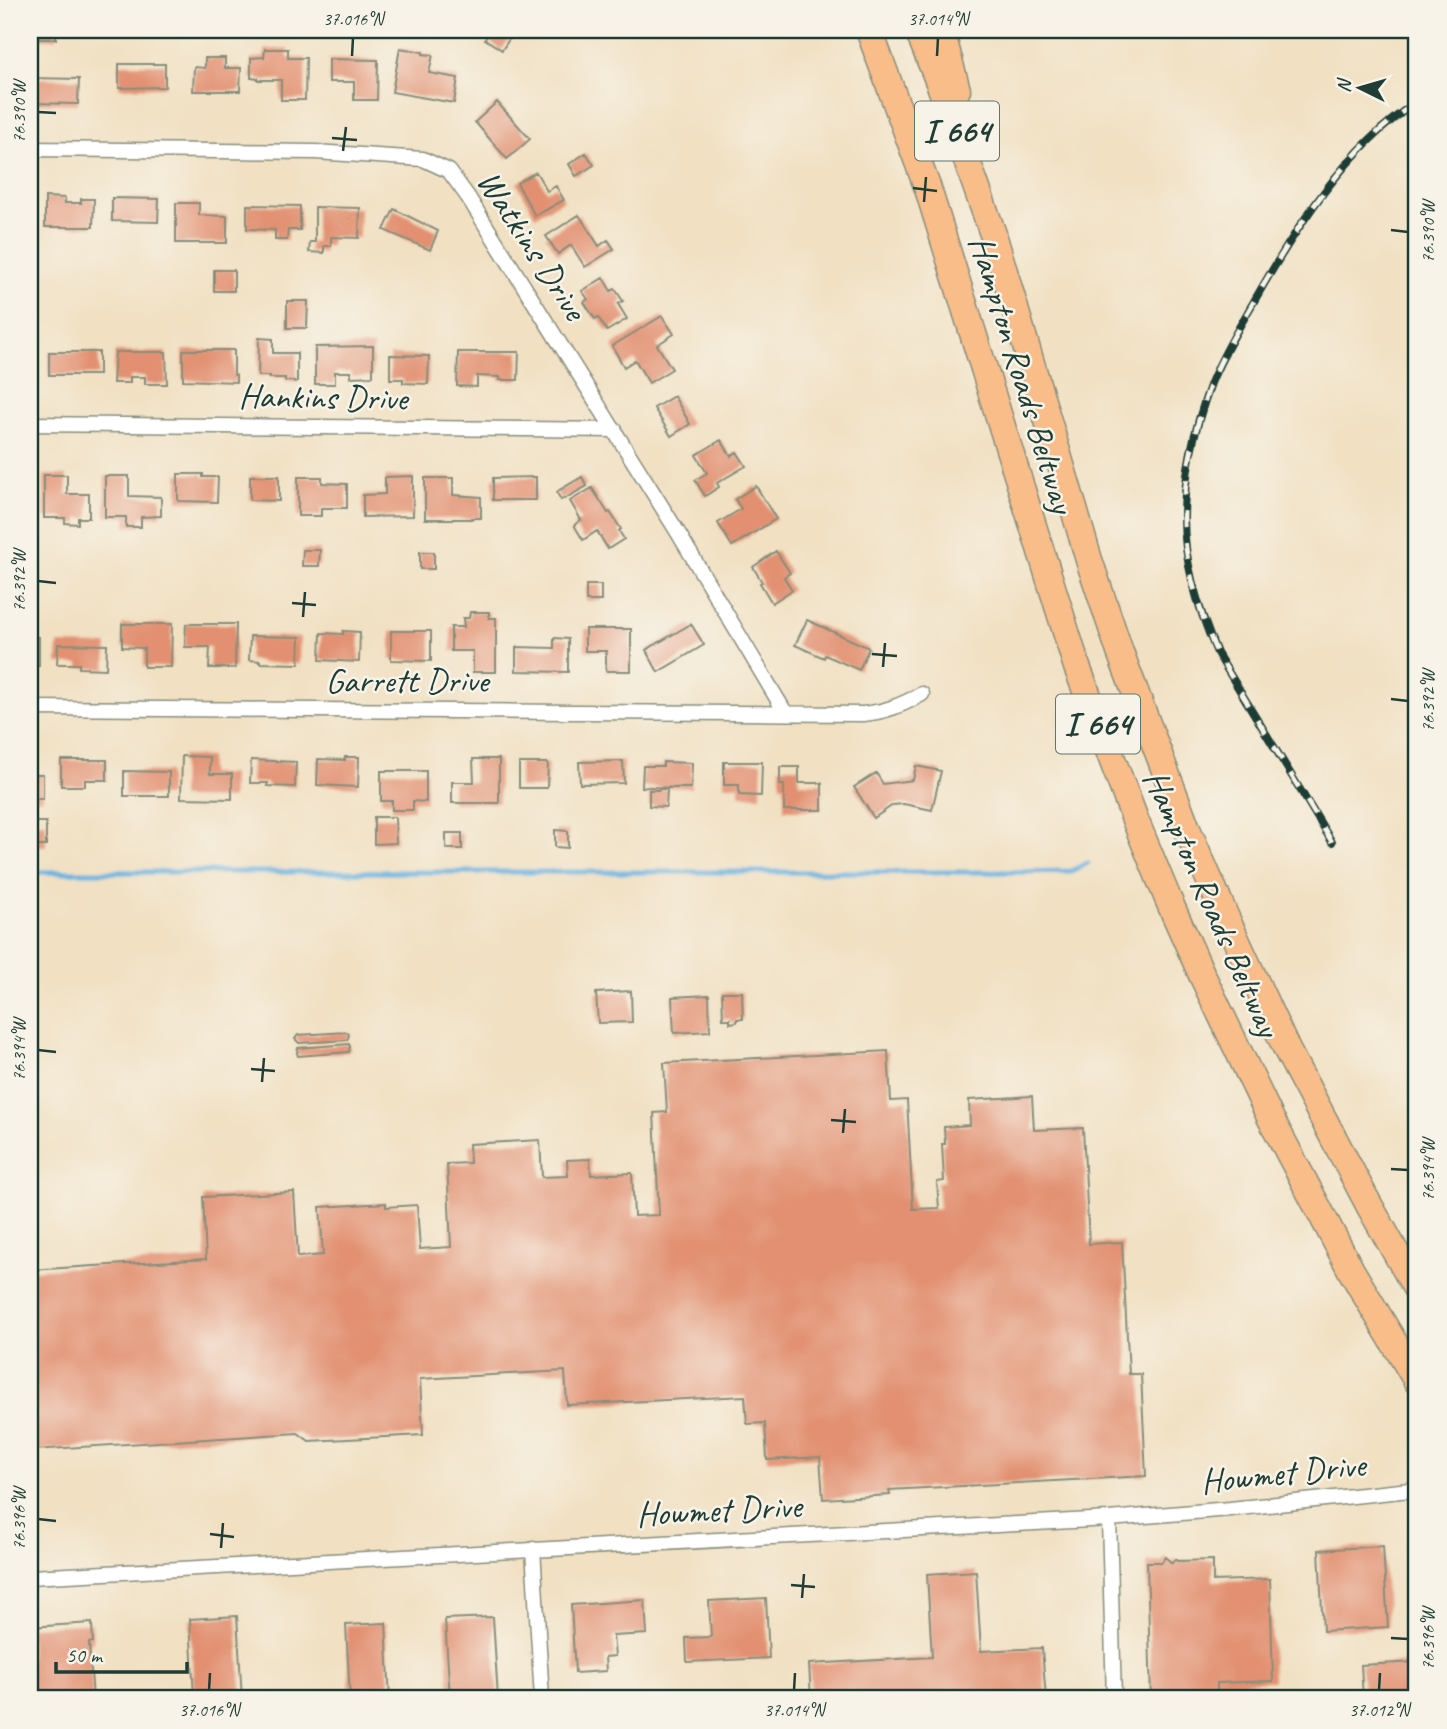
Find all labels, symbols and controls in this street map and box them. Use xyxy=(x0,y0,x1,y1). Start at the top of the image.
text: 37.016°N xyxy=(323,8,386,30)
text: 37.014°N xyxy=(908,8,971,30)
north arrow xyxy=(1324,52,1394,122)
text: N xyxy=(1332,76,1357,94)
text: 76.390°W xyxy=(8,78,30,143)
road number: I 664 xyxy=(915,102,999,160)
street label: Watkins Drive xyxy=(467,162,599,331)
text: 76.390°W xyxy=(1417,198,1439,263)
street label: Hampton Roads Beltway xyxy=(958,230,1086,521)
street label: Hankins Drive xyxy=(238,373,410,421)
text: 76.392°W xyxy=(8,547,30,612)
street label: Garrett Drive xyxy=(326,658,491,703)
text: 76.392°W xyxy=(1417,667,1439,732)
road number: I 664 xyxy=(1056,694,1140,754)
street label: Hampton Roads Beltway xyxy=(1133,763,1292,1046)
text: 76.394°W xyxy=(8,1016,30,1081)
text: 76.394°W xyxy=(1417,1136,1439,1201)
street label: Howmet Drive xyxy=(1198,1442,1370,1504)
street label: Howmet Drive xyxy=(635,1483,805,1537)
text: 76.396°W xyxy=(8,1485,30,1550)
text: 76.396°W xyxy=(1417,1605,1439,1670)
scale bar xyxy=(56,1631,187,1675)
text: 50 m xyxy=(66,1642,104,1668)
text: 37.016°N xyxy=(179,1699,242,1721)
text: 37.014°N xyxy=(764,1699,827,1721)
text: 37.012°N xyxy=(1349,1699,1412,1721)

